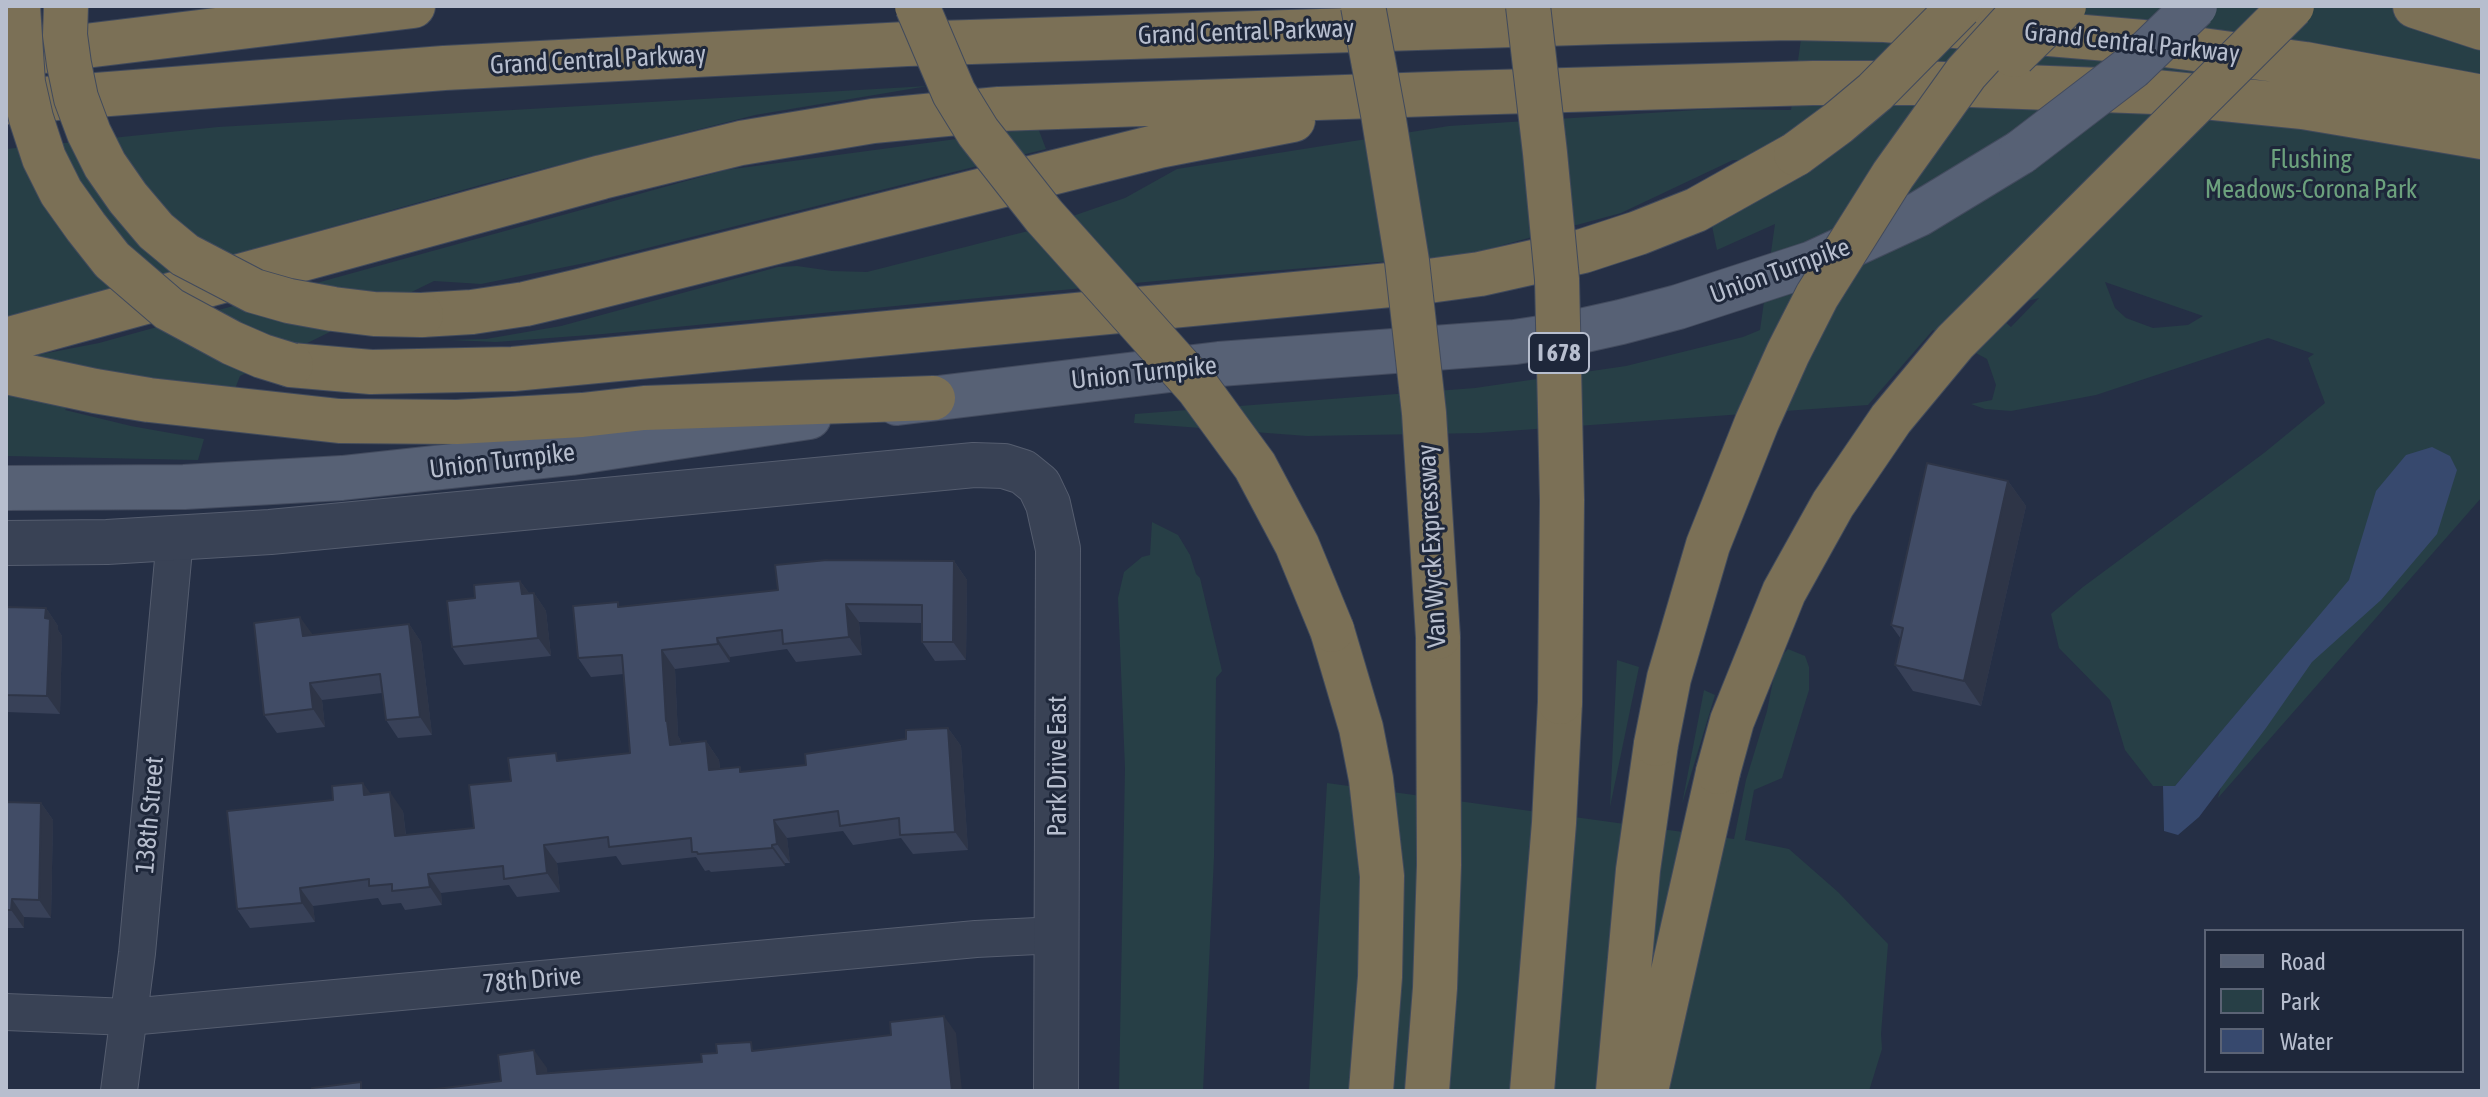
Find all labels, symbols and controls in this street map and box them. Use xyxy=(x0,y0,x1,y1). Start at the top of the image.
street label: Grand Central Parkway xyxy=(1137,13,1355,51)
street label: Grand Central Parkway xyxy=(2023,16,2241,70)
street label: Grand Central Parkway xyxy=(489,39,707,81)
park label: Flushing Meadows-Corona Park xyxy=(2205,144,2417,206)
street label: Union Turnpike xyxy=(1706,231,1854,311)
road number: I 678 xyxy=(1529,333,1589,373)
street label: Union Turnpike xyxy=(1070,350,1218,396)
street label: Union Turnpike xyxy=(427,437,577,485)
street label: Van Wyck Expressway xyxy=(1411,443,1453,649)
street label: Park Drive East xyxy=(1042,696,1074,836)
street label: 138th Street xyxy=(129,755,171,875)
legend xyxy=(2204,929,2464,1073)
text: Road xyxy=(2280,948,2326,975)
street label: 78th Drive xyxy=(482,960,582,1000)
text: Park xyxy=(2280,988,2320,1015)
text: Water xyxy=(2280,1028,2333,1055)

